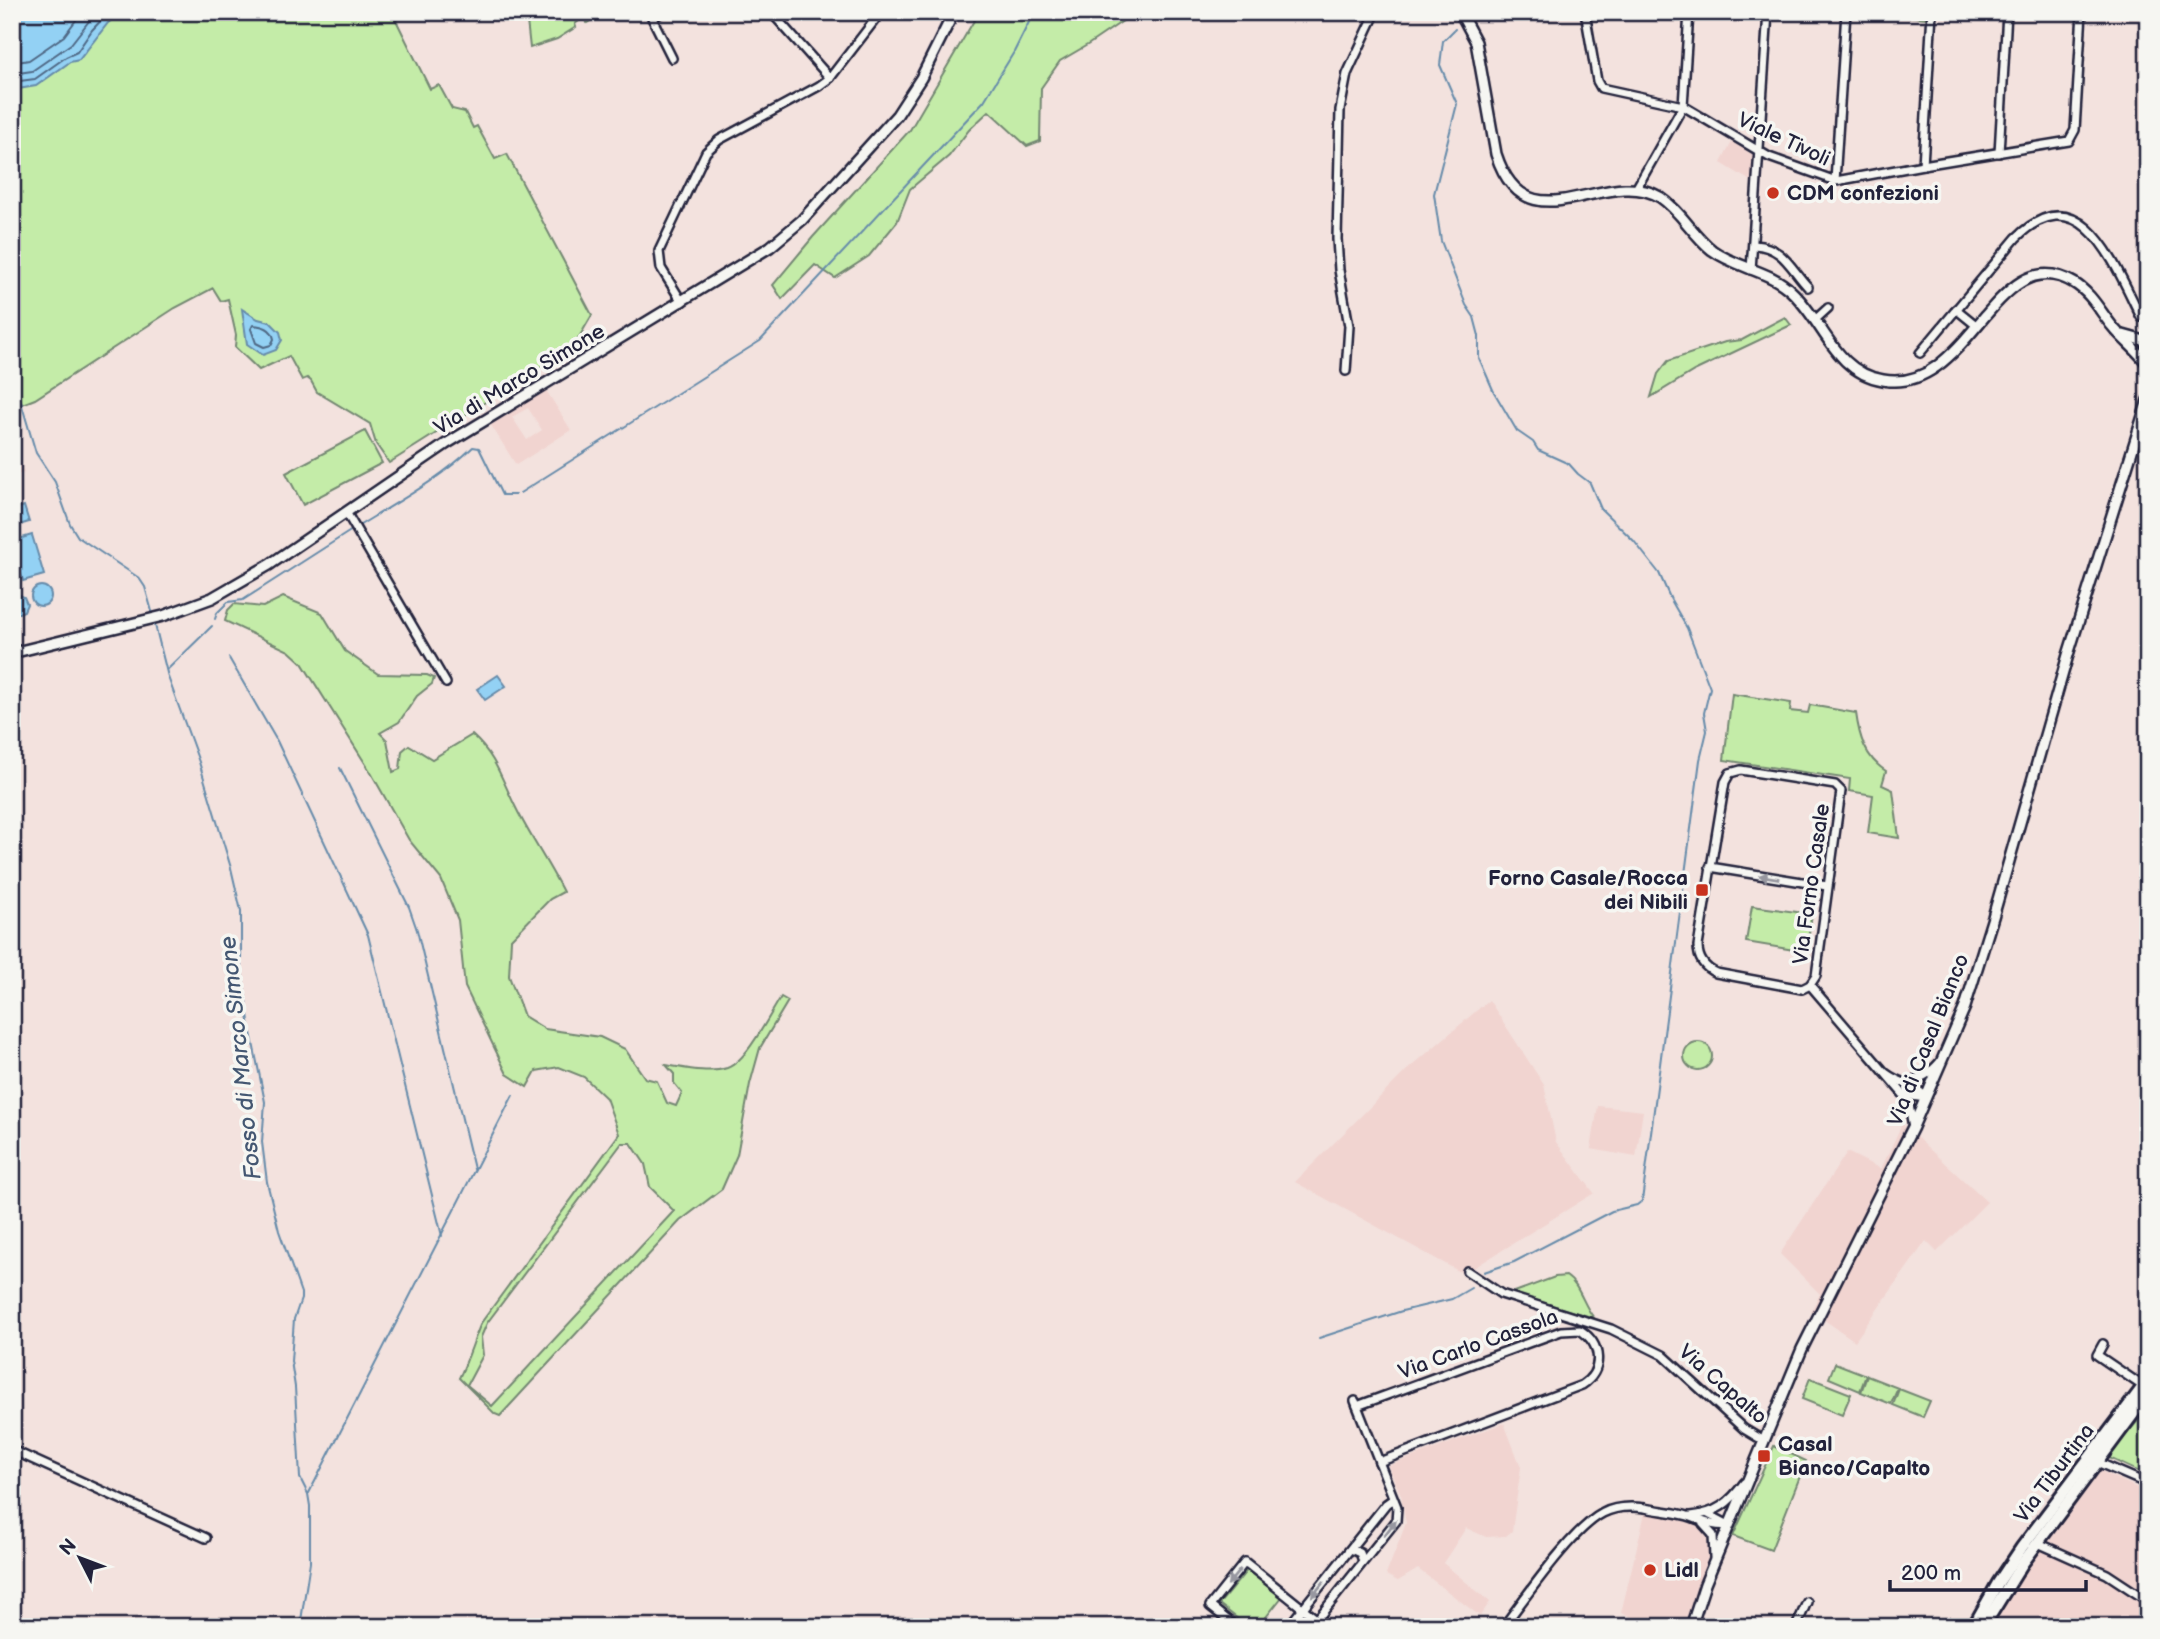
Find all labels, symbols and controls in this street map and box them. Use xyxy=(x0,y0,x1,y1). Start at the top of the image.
street label: Viale Tivoli xyxy=(1734,107,1834,172)
place label: CDM confezioni xyxy=(1787,181,1939,206)
marker: CDM confezioni xyxy=(1765,185,1781,201)
street label: Via di Marco Simone xyxy=(429,319,609,440)
street label: Via Forno Casale xyxy=(1788,802,1835,966)
place label: Forno Casale/Rocca dei Nibili xyxy=(1488,866,1688,915)
one-way arrow xyxy=(1758,871,1780,882)
marker: Forno Casale/Rocca dei Nibili xyxy=(1694,882,1710,898)
water label: Fosso di Marco Simone xyxy=(214,935,268,1181)
street label: Via di Casal Bianco xyxy=(1882,950,1974,1130)
street label: Via Carlo Cassola xyxy=(1395,1304,1561,1385)
street label: Via Capalto xyxy=(1673,1339,1772,1430)
street label: Via Tiburtina xyxy=(2009,1419,2100,1528)
place label: Casal Bianco/Capalto xyxy=(1778,1432,1930,1481)
marker: Casal Bianco/Capalto xyxy=(1756,1448,1772,1464)
one-way arrow xyxy=(1382,1519,1396,1537)
north arrow xyxy=(46,1524,116,1594)
text: N xyxy=(55,1535,82,1561)
scale bar xyxy=(1890,1548,2086,1592)
place label: Lidl xyxy=(1664,1558,1699,1583)
text: 200 m xyxy=(1901,1561,1961,1586)
marker: Lidl xyxy=(1642,1562,1658,1578)
one-way arrow xyxy=(1226,1568,1241,1586)
one-way arrow xyxy=(1311,1580,1326,1598)

